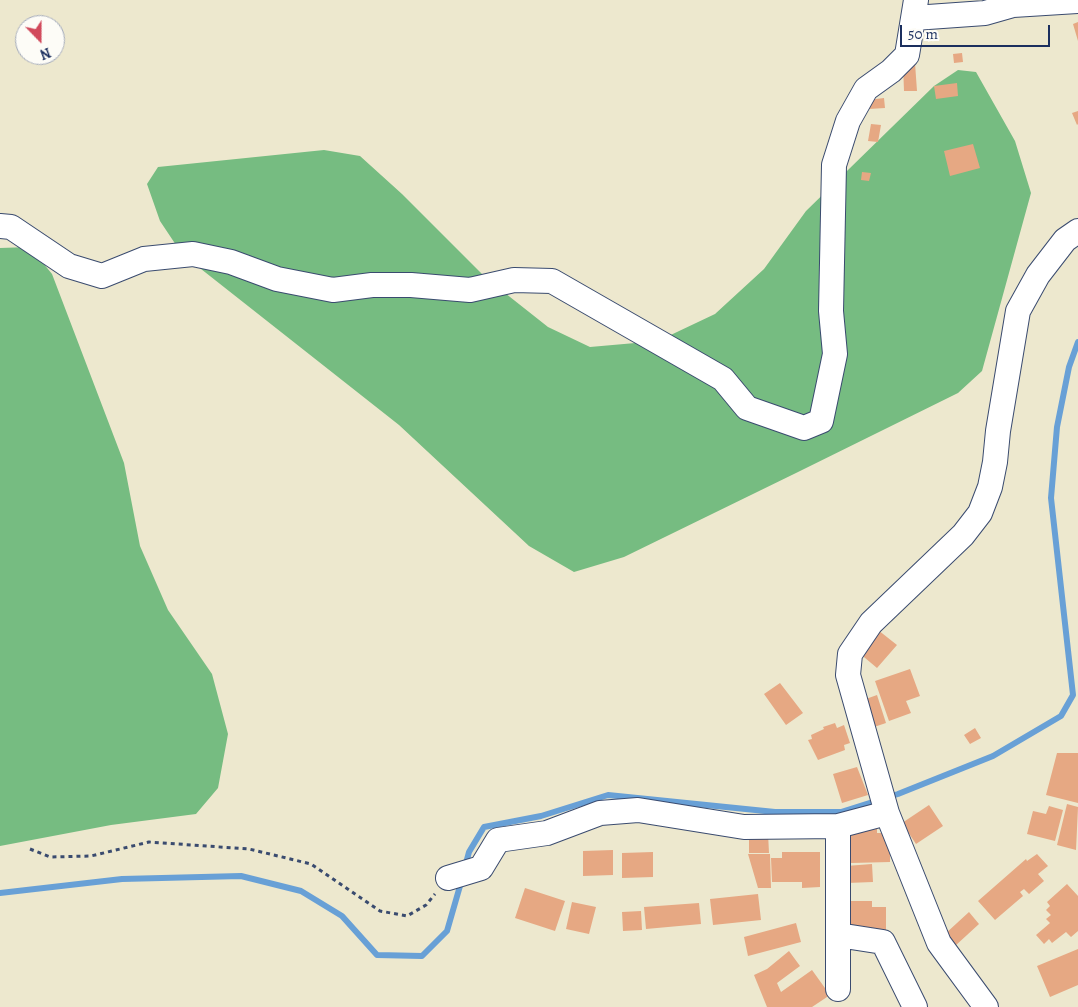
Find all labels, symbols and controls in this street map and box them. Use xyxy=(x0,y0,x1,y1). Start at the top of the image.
north arrow xyxy=(15,15,65,65)
scale bar xyxy=(903,15,1053,47)
text: 50 m xyxy=(908,24,938,44)
text: N xyxy=(37,43,54,64)

